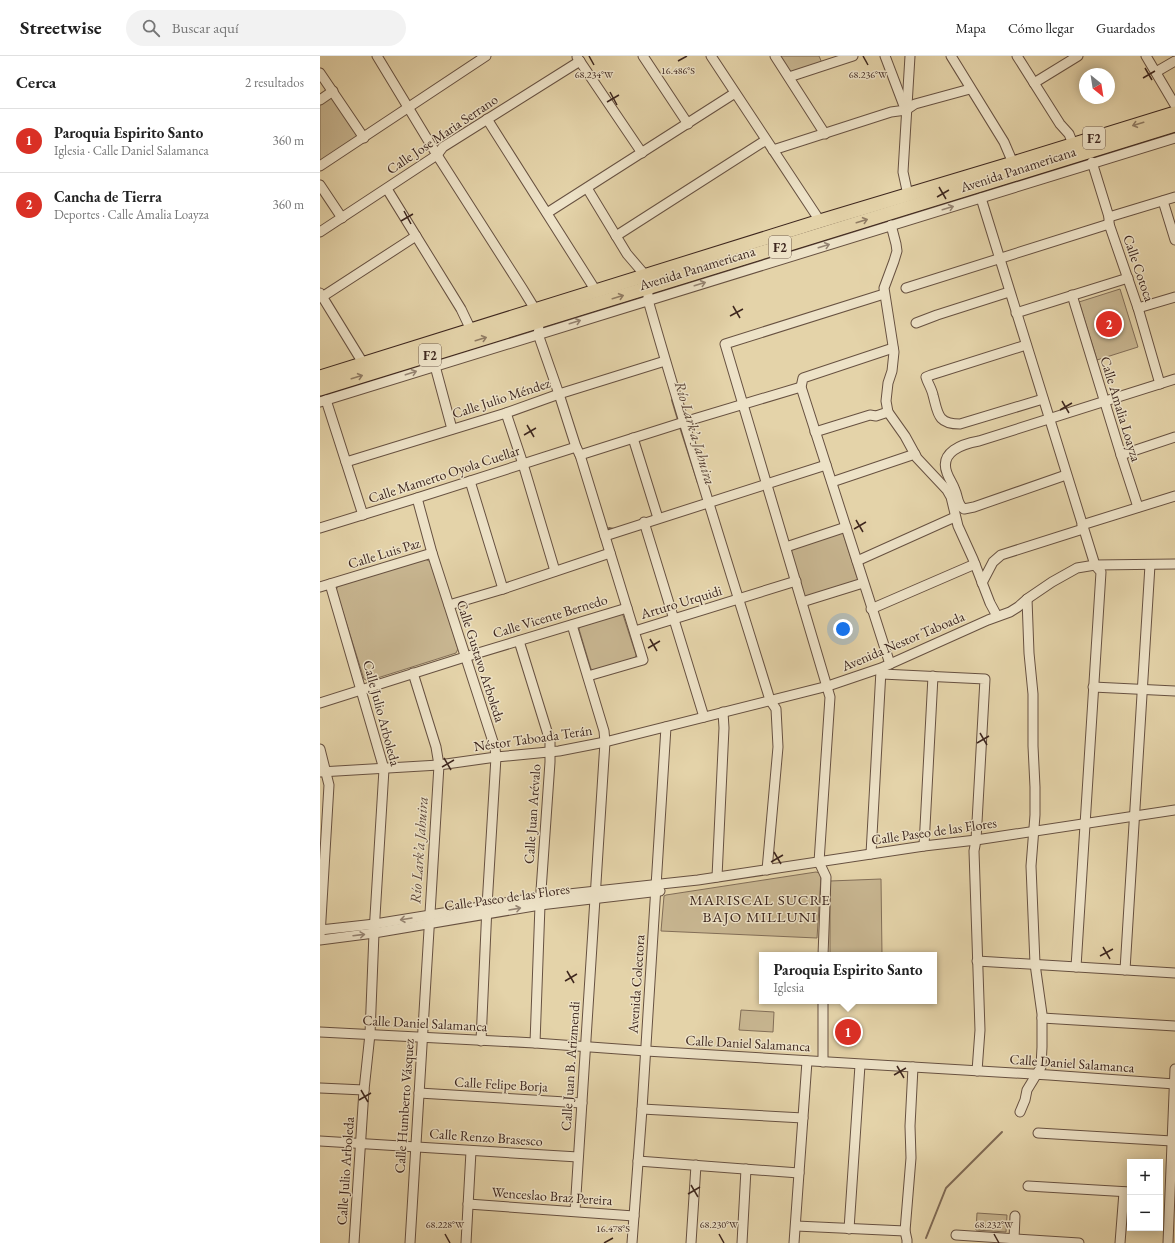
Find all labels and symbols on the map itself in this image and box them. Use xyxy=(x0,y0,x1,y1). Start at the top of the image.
text: 16.486°S xyxy=(661,64,695,77)
text: 68.234°W xyxy=(575,68,614,81)
text: 68.236°W xyxy=(849,68,888,81)
north arrow xyxy=(1079,68,1115,104)
street label: Calle Jose Maria Serrano xyxy=(383,90,501,178)
one-way arrow xyxy=(1132,121,1144,129)
road number: F2 xyxy=(1083,127,1105,149)
street label: Avenida Panamericana xyxy=(957,142,1078,196)
one-way arrow xyxy=(942,204,955,211)
one-way arrow xyxy=(856,217,869,224)
street label: Calle Cotoca xyxy=(1119,232,1159,304)
road number: F2 xyxy=(769,236,791,258)
street label: Avenida Panamericana xyxy=(636,242,758,294)
one-way arrow xyxy=(817,242,830,249)
one-way arrow xyxy=(693,280,706,287)
one-way arrow xyxy=(611,293,624,300)
pin: 2 xyxy=(1096,309,1122,339)
one-way arrow xyxy=(569,318,581,326)
one-way arrow xyxy=(475,335,488,342)
road number: F2 xyxy=(419,344,441,366)
street label: Calle Amalia Loayza xyxy=(1096,354,1146,464)
one-way arrow xyxy=(404,369,416,377)
one-way arrow xyxy=(351,373,364,380)
street label: Calle Julio Méndez xyxy=(450,373,553,422)
water label: Río Lark’a Jahuira xyxy=(671,379,720,487)
street label: Calle Mamerto Oyola Cuellar xyxy=(366,441,522,507)
street label: Calle Luis Paz xyxy=(346,533,423,572)
street label: Arturo Urquidi xyxy=(637,581,724,623)
street label: Calle Vicente Bernedo xyxy=(490,590,610,642)
street label: Calle Gustavo Arboleda xyxy=(453,598,509,725)
street label: Avenida Nestor Taboada xyxy=(838,607,968,675)
your location xyxy=(833,619,853,639)
street label: Calle Julio Arboleda xyxy=(359,658,405,768)
street label: Néstor Taboada Terán xyxy=(473,721,594,755)
street label: Calle Juan Arévalo xyxy=(520,763,544,865)
water label: Río Lark’a Jahuira xyxy=(405,796,432,904)
street label: Calle Paseo de las Flores xyxy=(870,813,998,849)
street label: Calle Paseo de las Flores xyxy=(443,879,571,915)
district label: MARISCAL SUCRE BAJO MILLUNI xyxy=(689,890,831,926)
one-way arrow xyxy=(508,905,521,913)
one-way arrow xyxy=(400,915,413,923)
one-way arrow xyxy=(352,931,365,939)
street label: Avenida Colectora xyxy=(624,934,648,1035)
street label: Calle Juan B. Arizmendi xyxy=(556,1000,584,1131)
street label: Calle Daniel Salamanca xyxy=(362,1011,488,1035)
pin: 1 xyxy=(835,1017,861,1047)
street label: Calle Daniel Salamanca xyxy=(685,1031,811,1055)
street label: Calle Humberto Vásquez xyxy=(390,1037,418,1174)
street label: Calle Daniel Salamanca xyxy=(1009,1050,1135,1076)
street label: Calle Felipe Borja xyxy=(454,1073,549,1095)
street label: Calle Julio Arboleda xyxy=(332,1116,358,1226)
street label: Calle Renzo Brasesco xyxy=(429,1124,543,1150)
street label: Wenceslao Braz Pereira xyxy=(491,1183,613,1209)
text: 68.228°W xyxy=(426,1218,465,1231)
text: 68.230°W xyxy=(700,1218,739,1231)
text: 68.232°W xyxy=(975,1218,1014,1231)
text: 16.478°S xyxy=(596,1222,630,1235)

